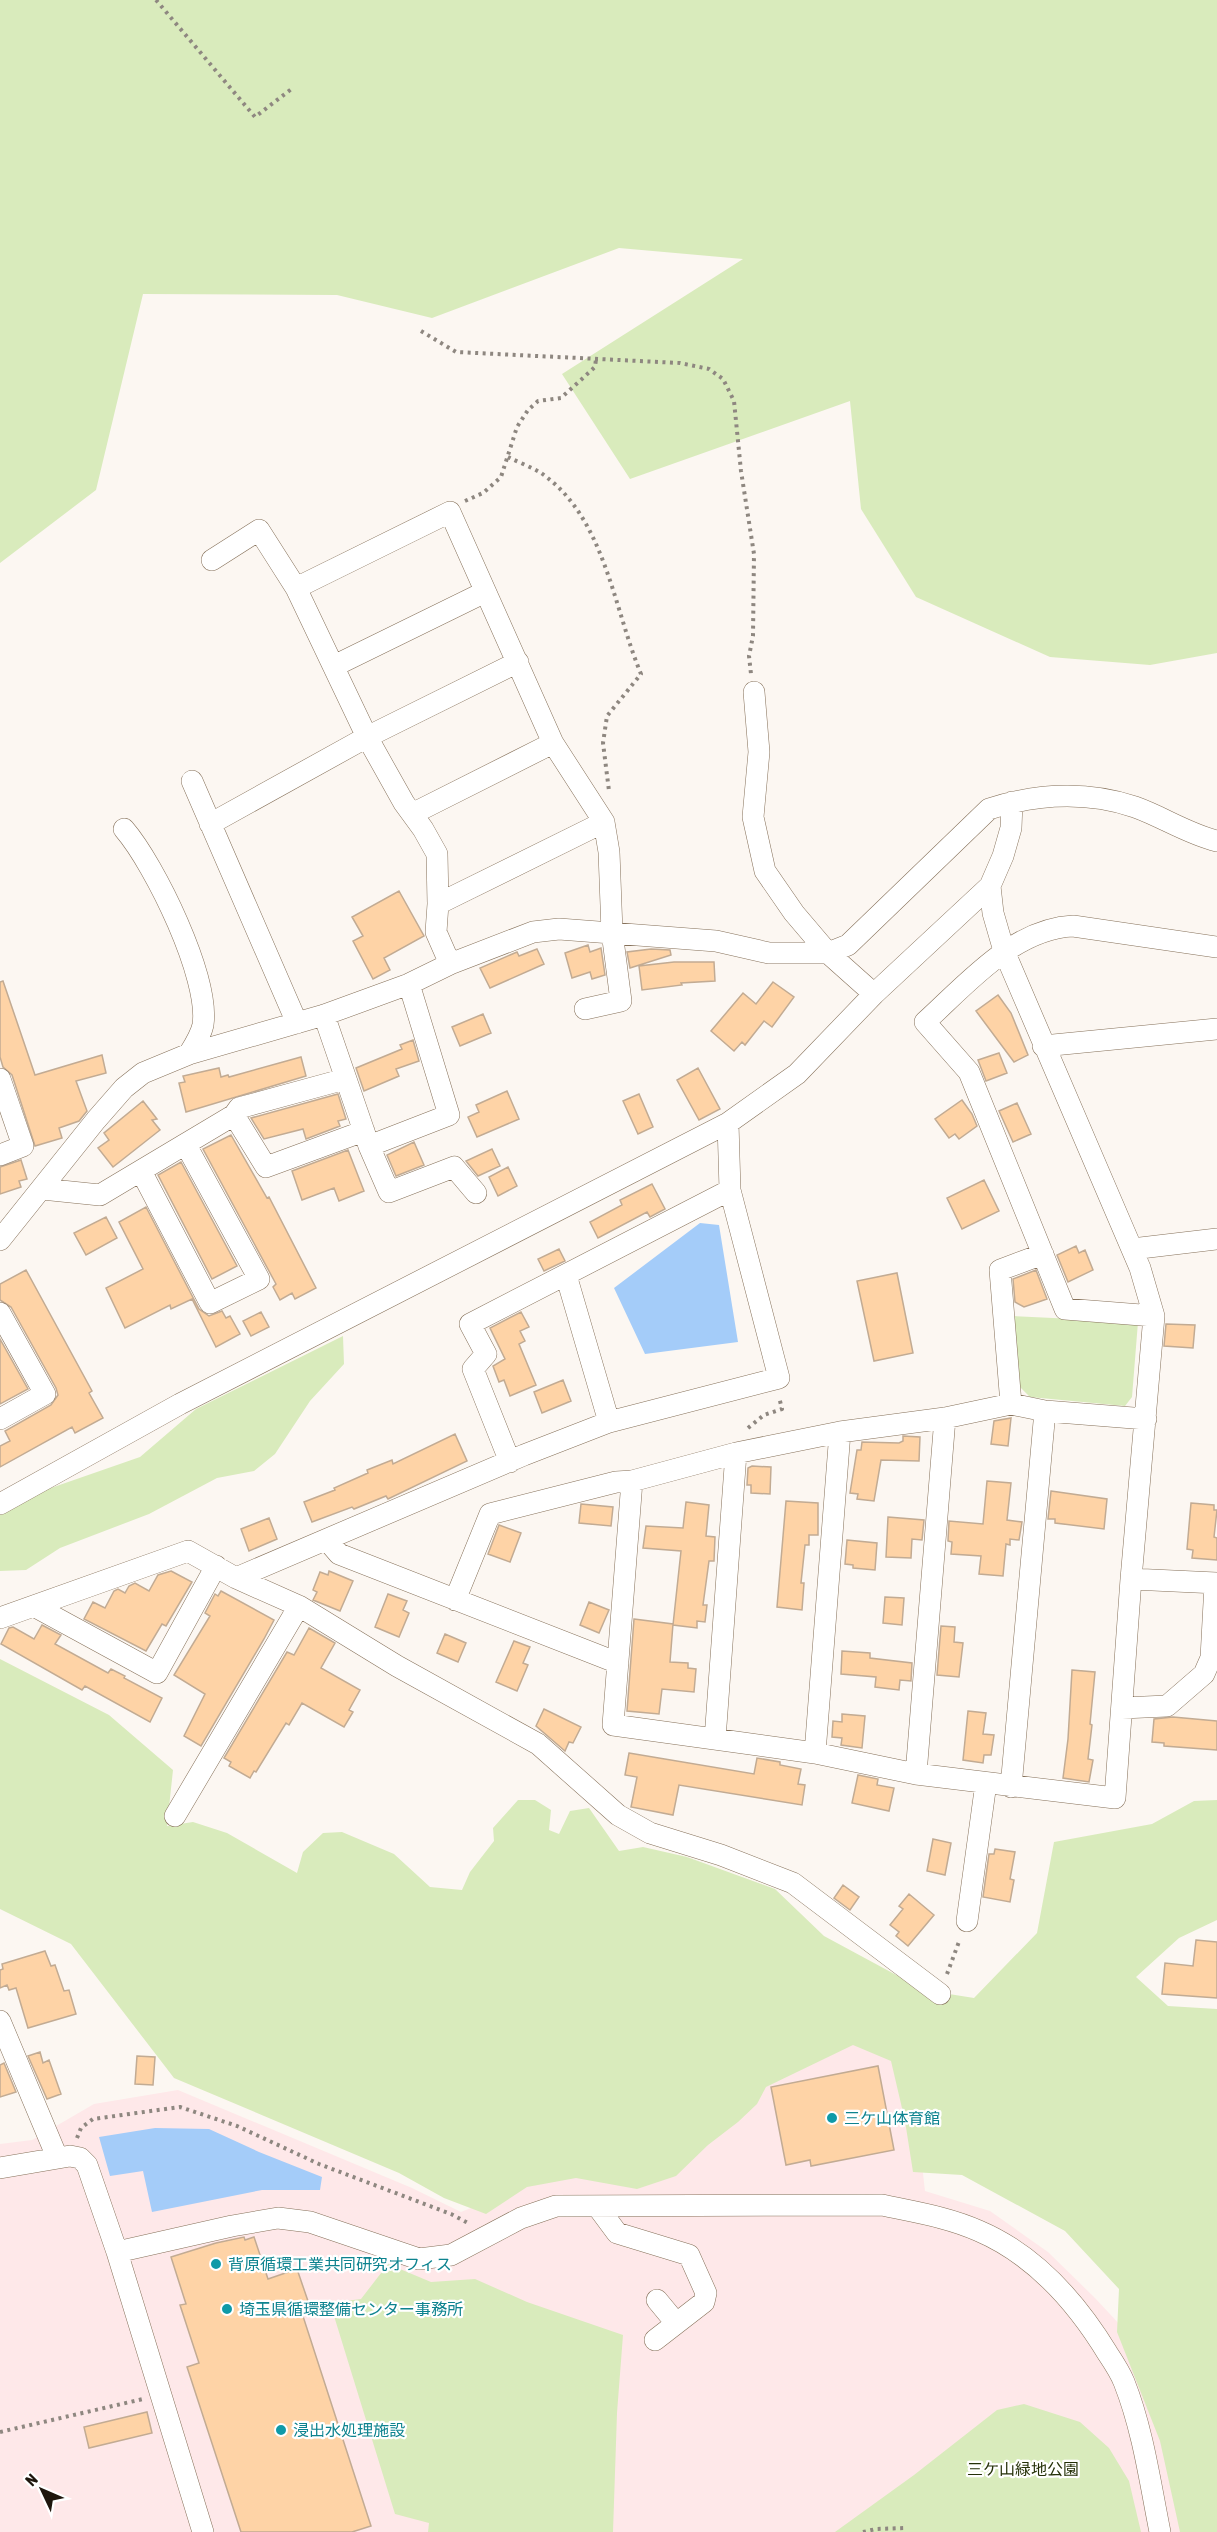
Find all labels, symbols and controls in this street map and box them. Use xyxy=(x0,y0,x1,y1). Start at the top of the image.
place label: 三ケ山体育館 xyxy=(844,2109,940,2127)
marker: 三ケ山体育館 xyxy=(825,2111,839,2125)
place label: 背原循環工業共同研究オフィス xyxy=(228,2255,452,2273)
marker: 背原循環工業共同研究オフィス xyxy=(209,2257,223,2271)
place label: 埼玉県循環整備センター事務所 xyxy=(239,2300,463,2318)
marker: 埼玉県循環整備センター事務所 xyxy=(220,2302,234,2316)
place label: 浸出水処理施設 xyxy=(293,2421,405,2439)
marker: 浸出水処理施設 xyxy=(274,2423,288,2437)
north arrow xyxy=(12,2460,72,2520)
park label: 三ケ山緑地公園 xyxy=(967,2460,1079,2478)
text: N xyxy=(21,2470,41,2489)

